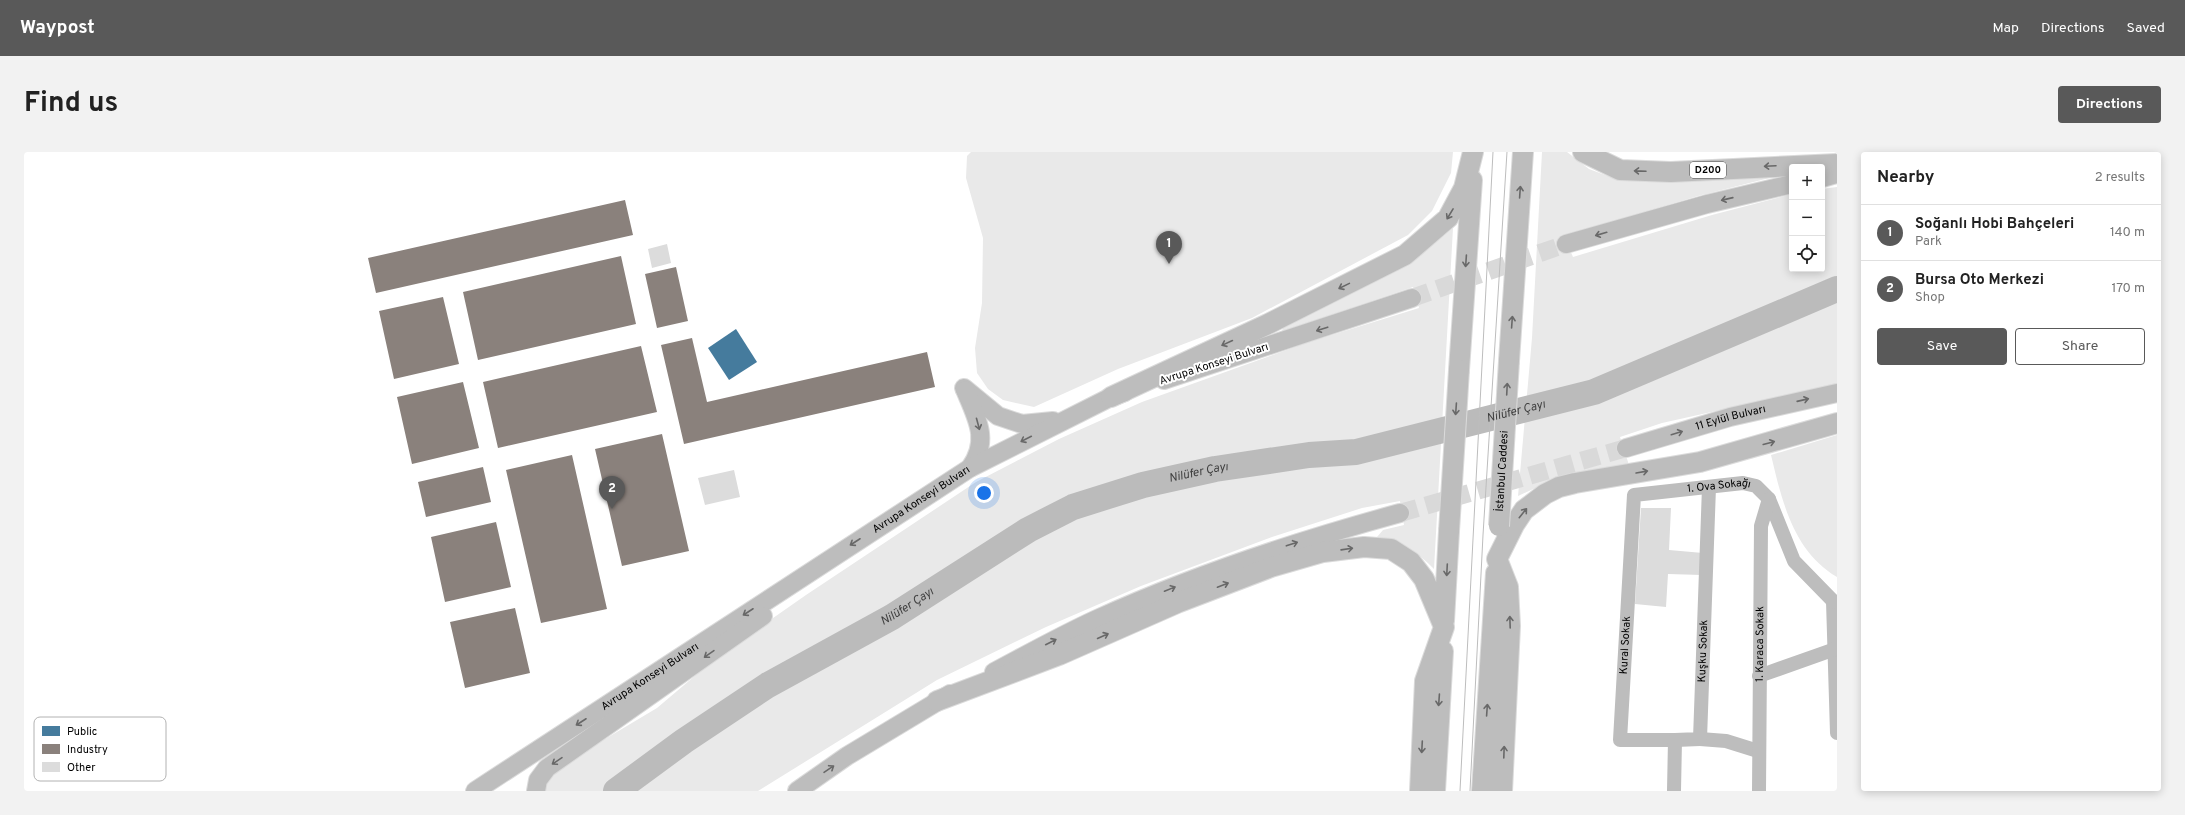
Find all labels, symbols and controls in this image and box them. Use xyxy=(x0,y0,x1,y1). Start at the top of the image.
text: Waypost xyxy=(20,16,95,40)
text: Map xyxy=(1993,20,2019,37)
text: Directions xyxy=(2041,20,2105,37)
text: Saved xyxy=(2127,20,2165,37)
text: Find us xyxy=(24,86,118,122)
button: Directions xyxy=(2058,86,2161,123)
road number: D200 xyxy=(1690,162,1726,178)
one-way arrow xyxy=(1764,163,1777,170)
map controls xyxy=(1789,164,1825,272)
button: + xyxy=(1789,164,1825,200)
one-way arrow xyxy=(1634,167,1647,174)
text: Nearby xyxy=(1877,167,1934,189)
text: 2 results xyxy=(2095,170,2145,186)
one-way arrow xyxy=(1517,186,1524,199)
one-way arrow xyxy=(1720,196,1733,204)
button: − xyxy=(1789,200,1825,236)
one-way arrow xyxy=(1446,208,1454,219)
text: Soğanlı Hobi Bahçeleri xyxy=(1915,215,2074,234)
text: 1 xyxy=(1887,225,1893,241)
text: 140 m xyxy=(2110,225,2145,241)
pin: 1 xyxy=(1156,231,1182,264)
one-way arrow xyxy=(1595,231,1608,238)
text: Park xyxy=(1915,234,1942,250)
button: locate xyxy=(1789,236,1825,272)
one-way arrow xyxy=(1463,254,1470,267)
text: Bursa Oto Merkezi xyxy=(1915,271,2044,290)
text: 2 xyxy=(1886,281,1894,297)
text: 170 m xyxy=(2111,281,2145,297)
one-way arrow xyxy=(1338,283,1350,291)
text: Shop xyxy=(1915,290,1945,306)
one-way arrow xyxy=(1508,316,1515,329)
one-way arrow xyxy=(1316,326,1329,333)
button: Save xyxy=(1877,328,2007,365)
button: Share xyxy=(2015,328,2145,365)
street label: Avrupa Konseyi Bulvarı xyxy=(1158,340,1270,388)
one-way arrow xyxy=(1221,340,1233,347)
one-way arrow xyxy=(1504,383,1511,396)
water label: Nilüfer Çayı xyxy=(1485,396,1548,427)
one-way arrow xyxy=(1796,396,1809,404)
one-way arrow xyxy=(1453,402,1460,415)
street label: 11 Eylül Bulvarı xyxy=(1694,402,1767,434)
one-way arrow xyxy=(975,417,982,430)
one-way arrow xyxy=(1670,429,1683,436)
street label: İstanbul Caddesi xyxy=(1492,430,1512,512)
one-way arrow xyxy=(1020,436,1032,444)
one-way arrow xyxy=(1762,439,1775,446)
water label: Nilüfer Çayı xyxy=(1167,459,1230,487)
street label: Avrupa Konseyi Bulvarı xyxy=(870,463,973,537)
one-way arrow xyxy=(1635,468,1648,476)
pin: 2 xyxy=(599,476,625,509)
street label: 1. Ova Sokağı xyxy=(1687,476,1752,496)
your location xyxy=(974,483,994,503)
one-way arrow xyxy=(1518,508,1527,519)
one-way arrow xyxy=(849,538,860,547)
one-way arrow xyxy=(1286,540,1298,548)
one-way arrow xyxy=(1340,545,1353,553)
one-way arrow xyxy=(1443,563,1450,576)
one-way arrow xyxy=(1216,581,1228,589)
water label: Nilüfer Çayı xyxy=(878,584,938,630)
one-way arrow xyxy=(1163,585,1175,592)
street label: 1. Karaca Sokak xyxy=(1753,606,1767,682)
one-way arrow xyxy=(743,608,754,616)
street label: Kural Sokak xyxy=(1617,615,1634,675)
one-way arrow xyxy=(1506,616,1513,629)
street label: Kuşku Sokak xyxy=(1695,619,1711,683)
one-way arrow xyxy=(1097,631,1109,639)
one-way arrow xyxy=(1045,638,1057,646)
street label: Avrupa Konseyi Bulvarı xyxy=(599,640,702,714)
one-way arrow xyxy=(704,650,715,658)
one-way arrow xyxy=(1436,693,1443,706)
one-way arrow xyxy=(1484,704,1491,717)
legend xyxy=(34,717,166,781)
one-way arrow xyxy=(576,718,587,726)
text: Public xyxy=(67,725,97,739)
one-way arrow xyxy=(1418,740,1426,753)
text: Industry xyxy=(67,743,108,757)
one-way arrow xyxy=(1500,746,1508,759)
one-way arrow xyxy=(552,757,563,765)
text: Other xyxy=(67,761,96,775)
one-way arrow xyxy=(823,765,834,773)

